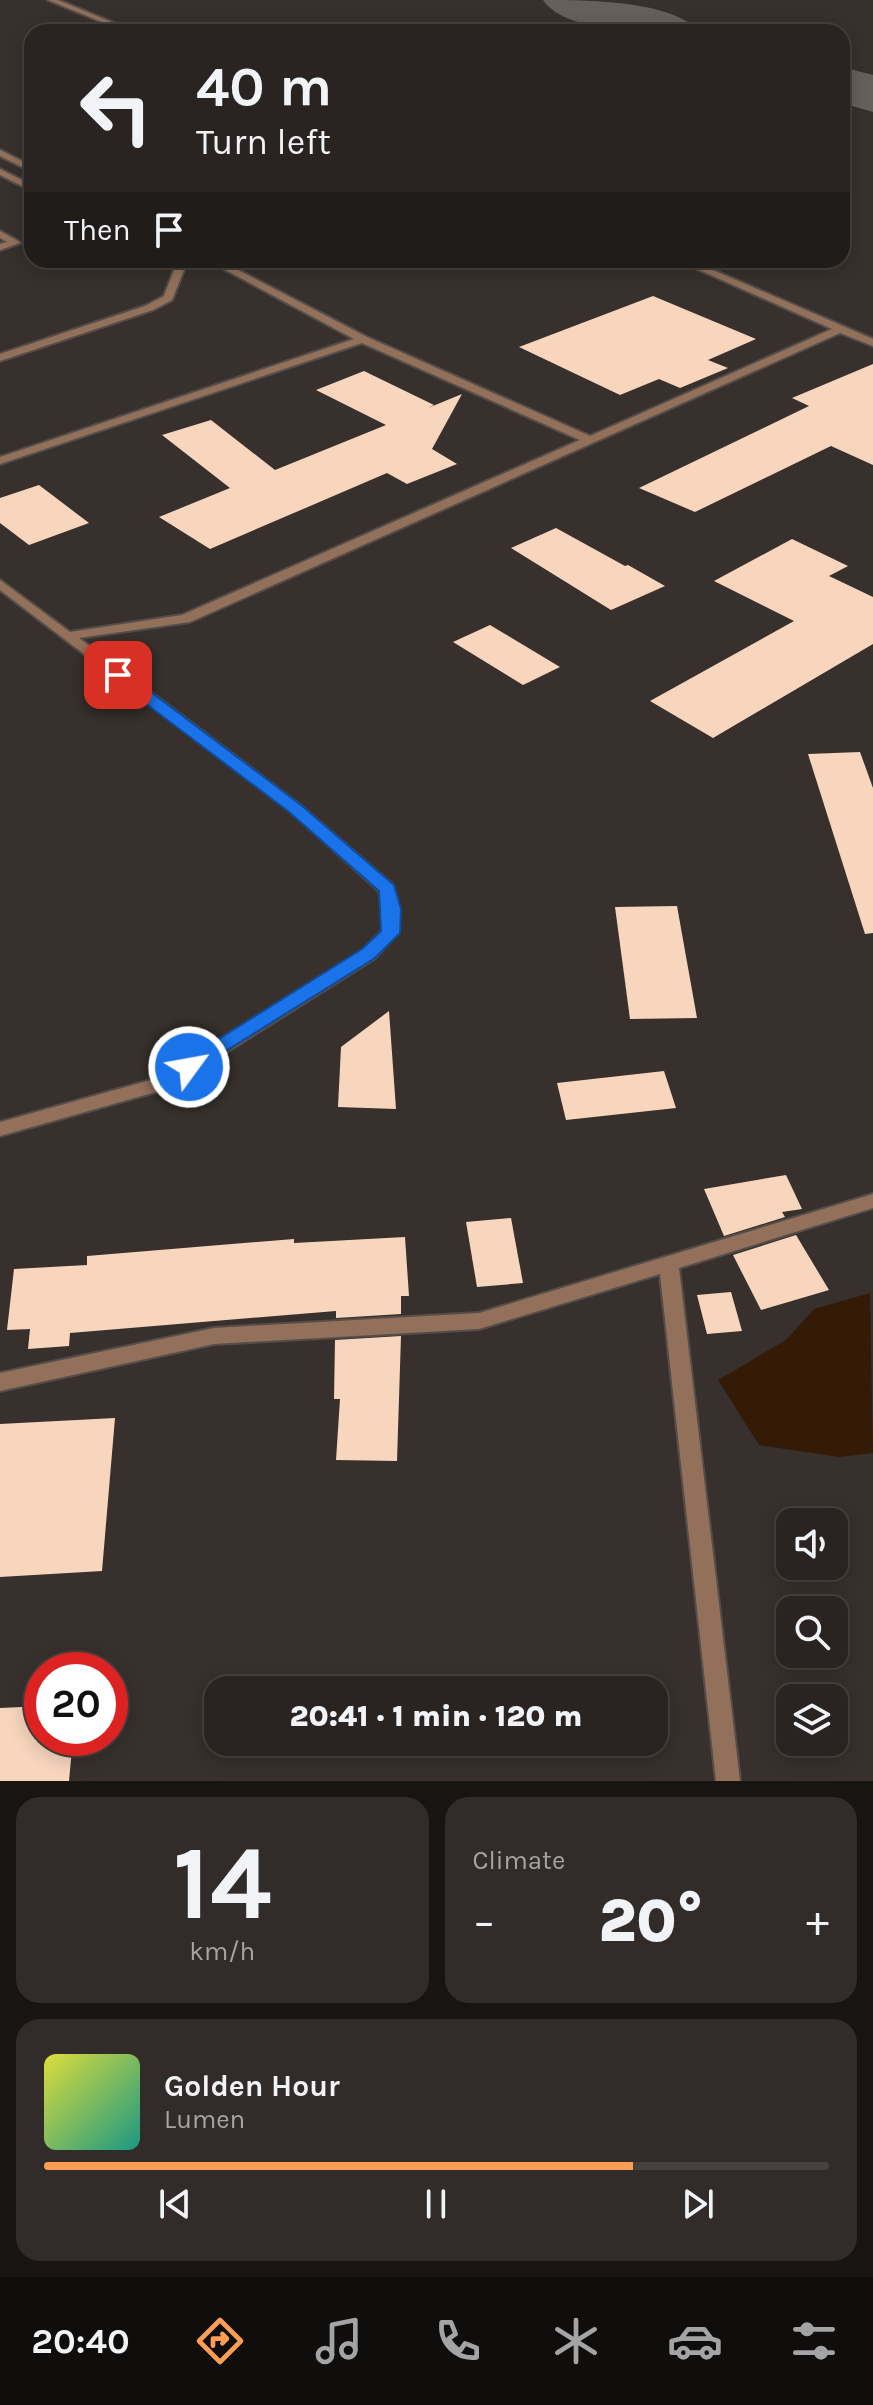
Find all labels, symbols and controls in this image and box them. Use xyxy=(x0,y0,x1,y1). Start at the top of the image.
text: 40 m xyxy=(196,54,332,119)
icon: left xyxy=(64,56,168,160)
text: Turn left xyxy=(196,121,331,163)
icon: arrive xyxy=(147,208,191,252)
text: Then xyxy=(64,212,131,248)
pin xyxy=(84,641,152,709)
icon: arrive xyxy=(96,653,140,697)
position arrow xyxy=(147,1025,231,1109)
map controls xyxy=(776,1508,848,1756)
button: sound xyxy=(776,1508,848,1580)
button: search xyxy=(776,1596,848,1668)
speed limit sign: 20 xyxy=(24,1652,128,1756)
button: layers xyxy=(776,1684,848,1756)
text: 20:41 · 1 min · 120 m xyxy=(290,1698,582,1734)
text: 14 xyxy=(173,1823,272,1944)
text: Climate xyxy=(473,1845,565,1876)
text: 20° xyxy=(598,1886,703,1956)
text: − xyxy=(473,1896,496,1947)
text: + xyxy=(806,1896,829,1947)
text: km/h xyxy=(189,1936,255,1967)
text: Golden Hour xyxy=(164,2068,340,2104)
text: Lumen xyxy=(164,2104,245,2135)
icon: previous xyxy=(153,2182,197,2226)
icon: pause xyxy=(414,2182,458,2226)
icon: next xyxy=(676,2182,720,2226)
icon: directions xyxy=(192,2313,248,2369)
icon: music xyxy=(311,2313,367,2369)
icon: phone xyxy=(430,2313,486,2369)
icon: climate xyxy=(548,2313,604,2369)
icon: car xyxy=(667,2313,723,2369)
icon: filters xyxy=(786,2313,842,2369)
text: 20:40 xyxy=(31,2320,130,2362)

